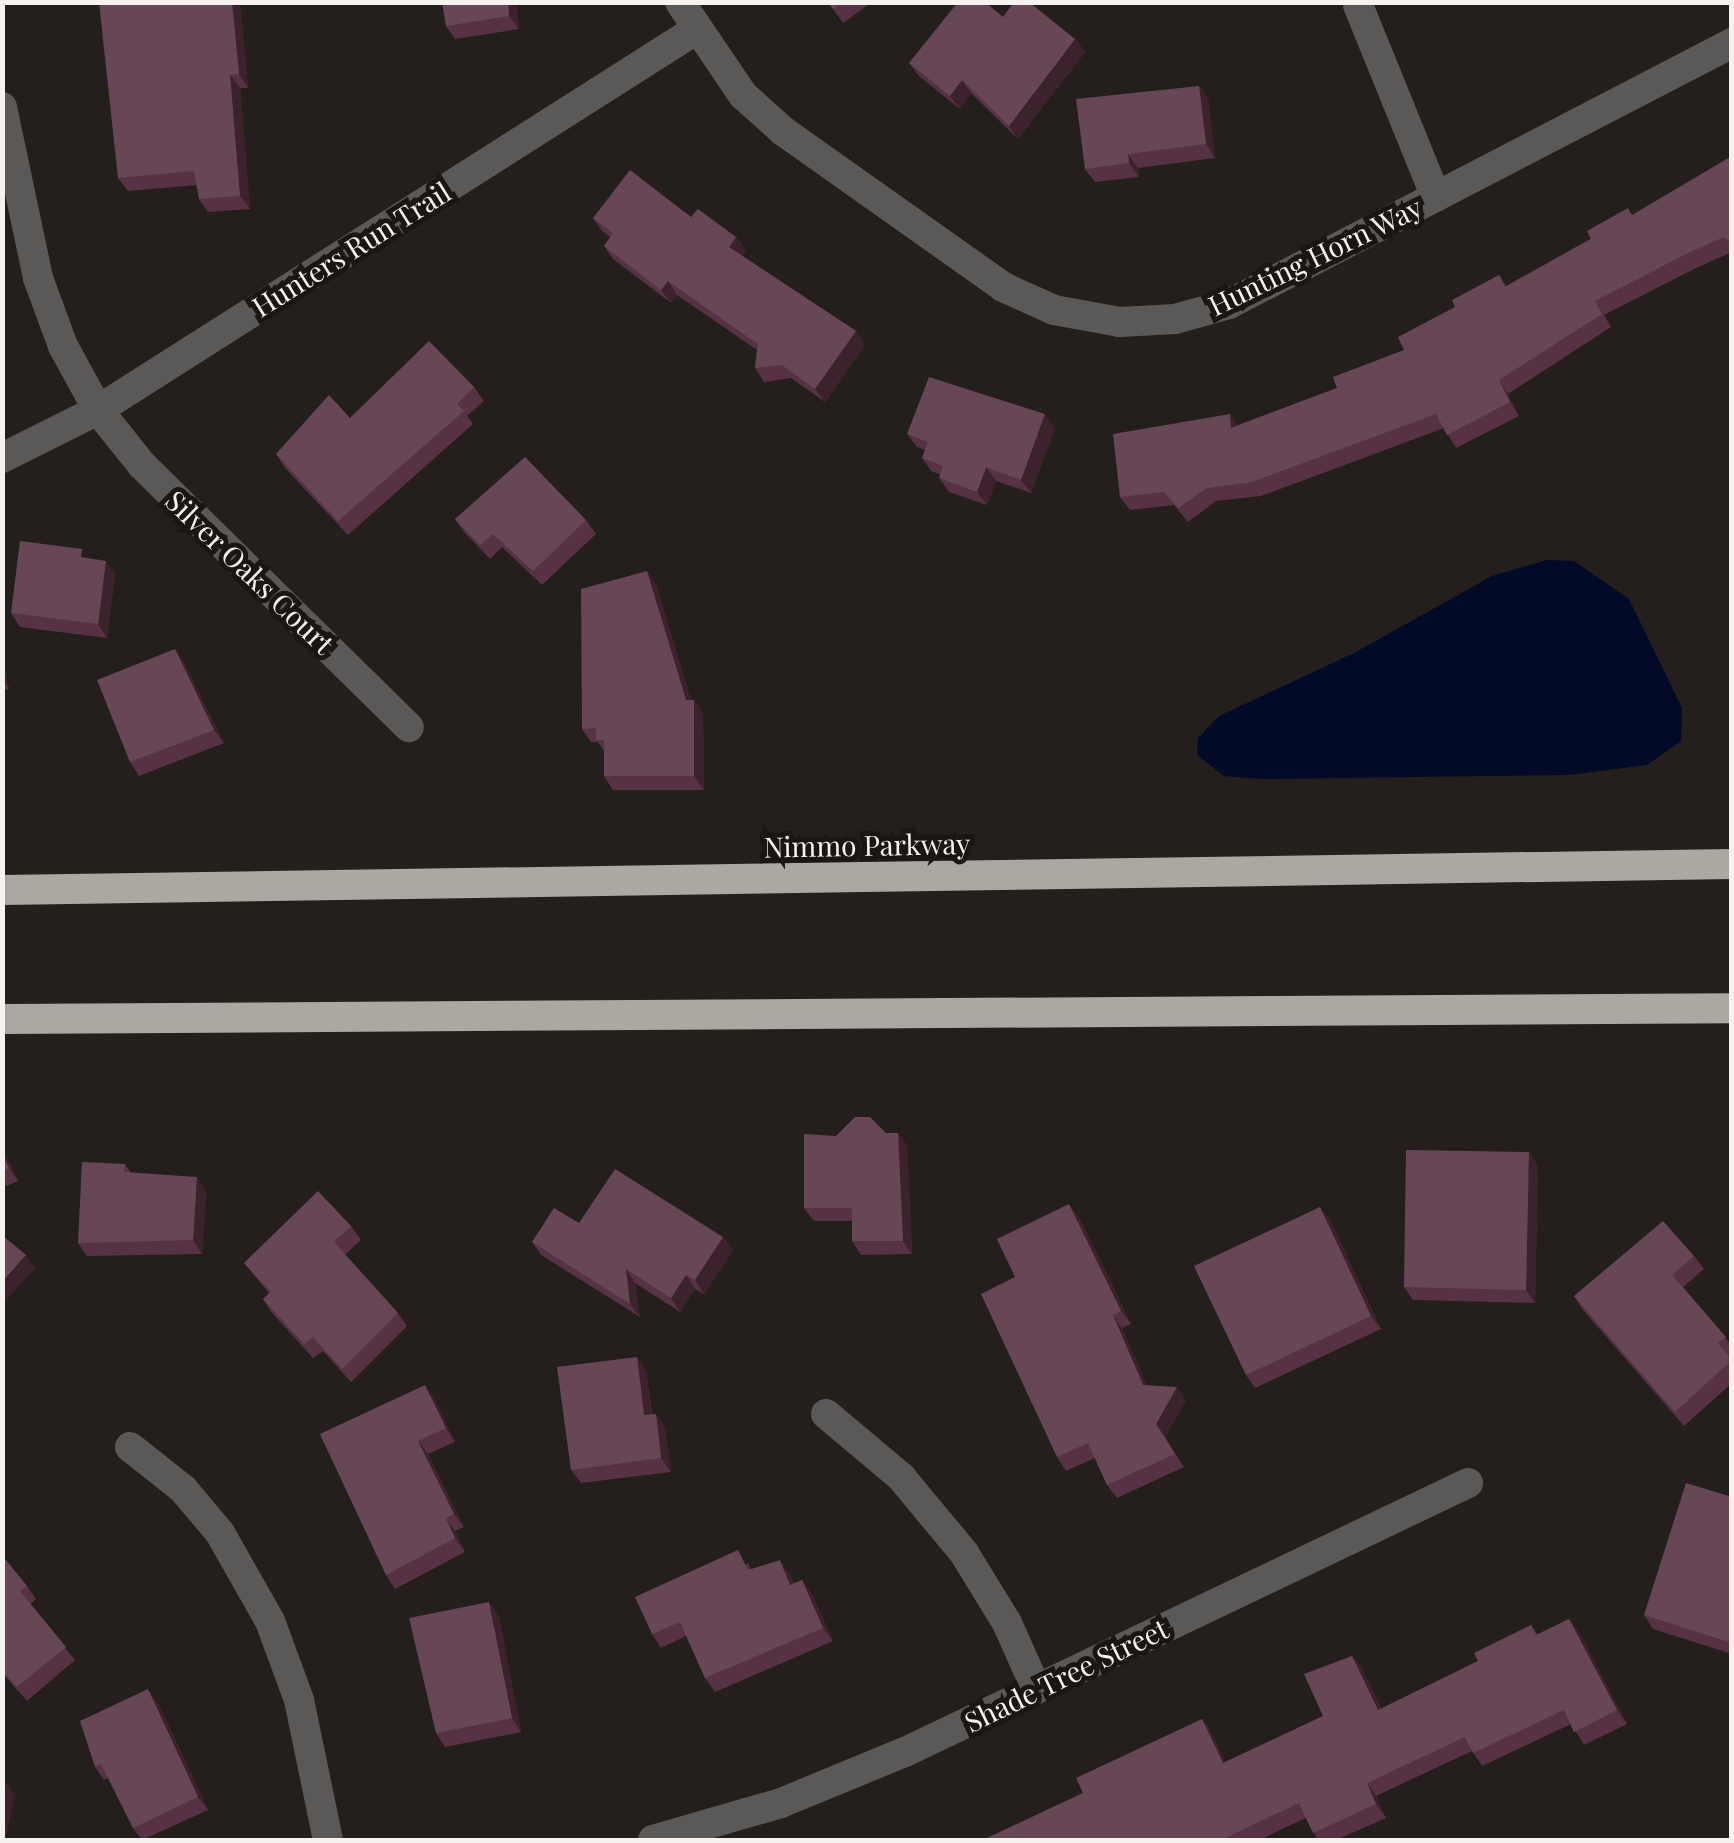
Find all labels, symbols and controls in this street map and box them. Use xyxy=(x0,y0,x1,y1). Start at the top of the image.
street label: Hunters Run Trail xyxy=(245,174,457,324)
street label: Hunting Horn Way xyxy=(1202,190,1428,322)
street label: Silver Oaks Court xyxy=(159,483,341,661)
street label: Nimmo Parkway xyxy=(764,826,970,864)
street label: Shade Tree Street xyxy=(959,1611,1173,1739)

